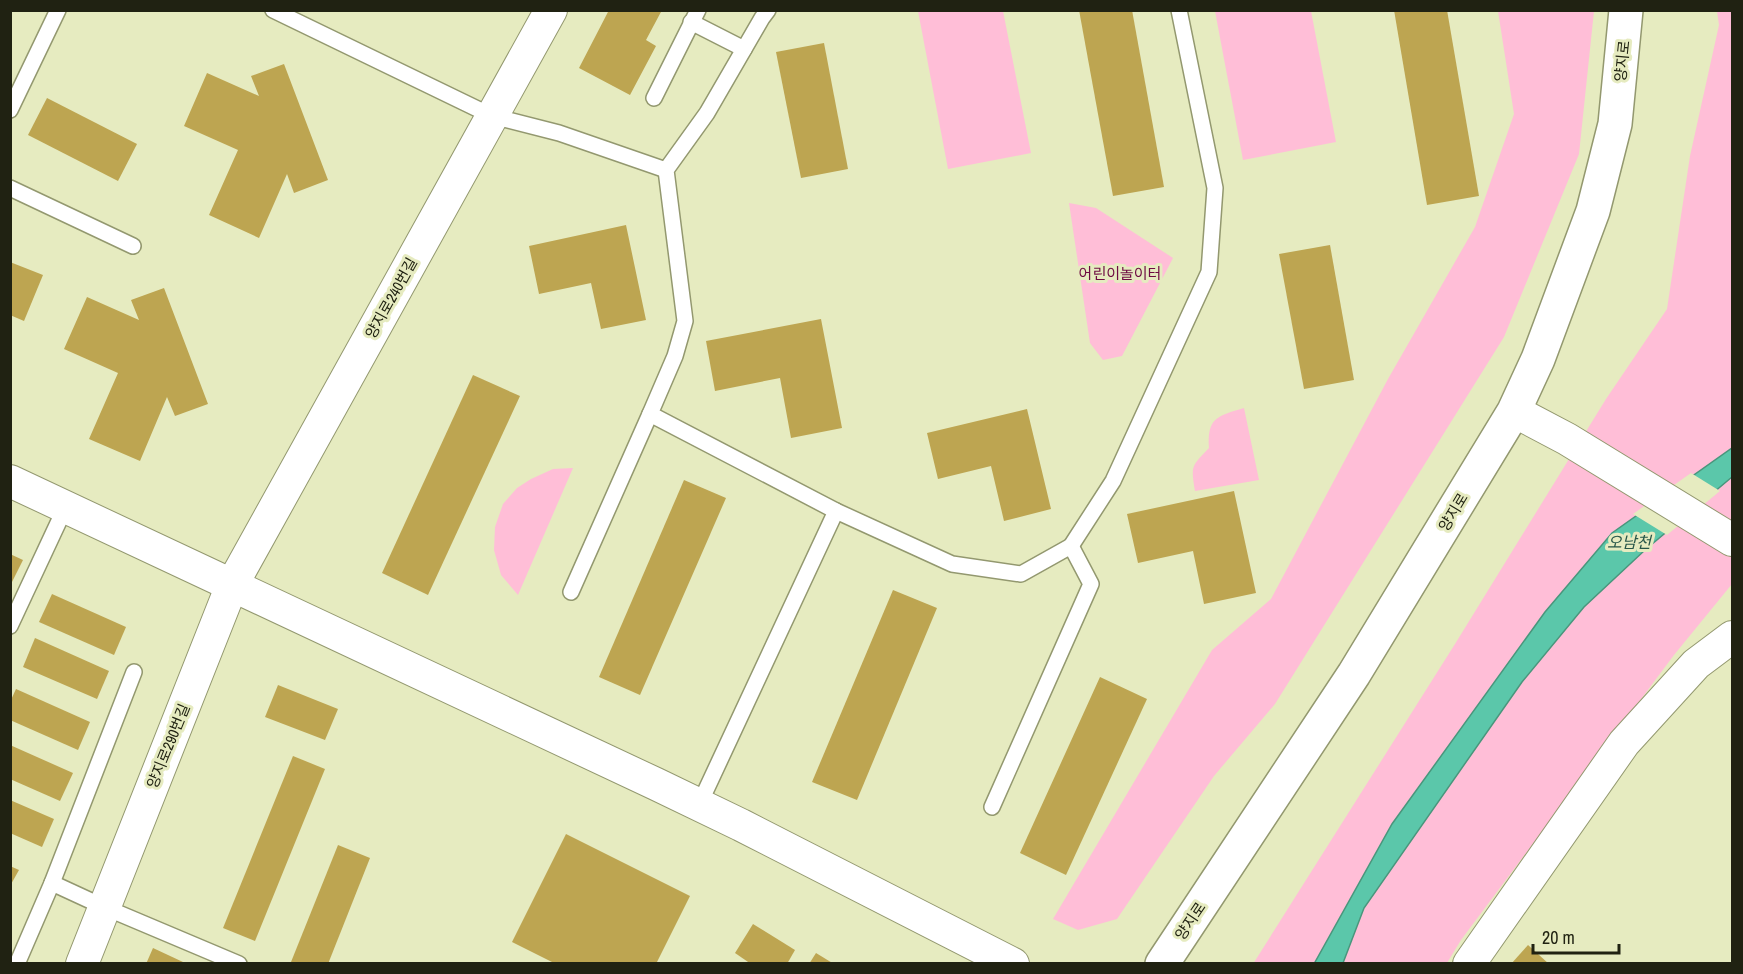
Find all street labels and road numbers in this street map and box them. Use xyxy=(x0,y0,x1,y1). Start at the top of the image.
street label: 양지로 xyxy=(1609,39,1635,83)
street label: 양지로240번길 xyxy=(360,254,422,342)
street label: 양지로 xyxy=(1433,489,1473,535)
street label: 양지로290번길 xyxy=(141,701,195,791)
street label: 양지로 xyxy=(1170,898,1210,944)

